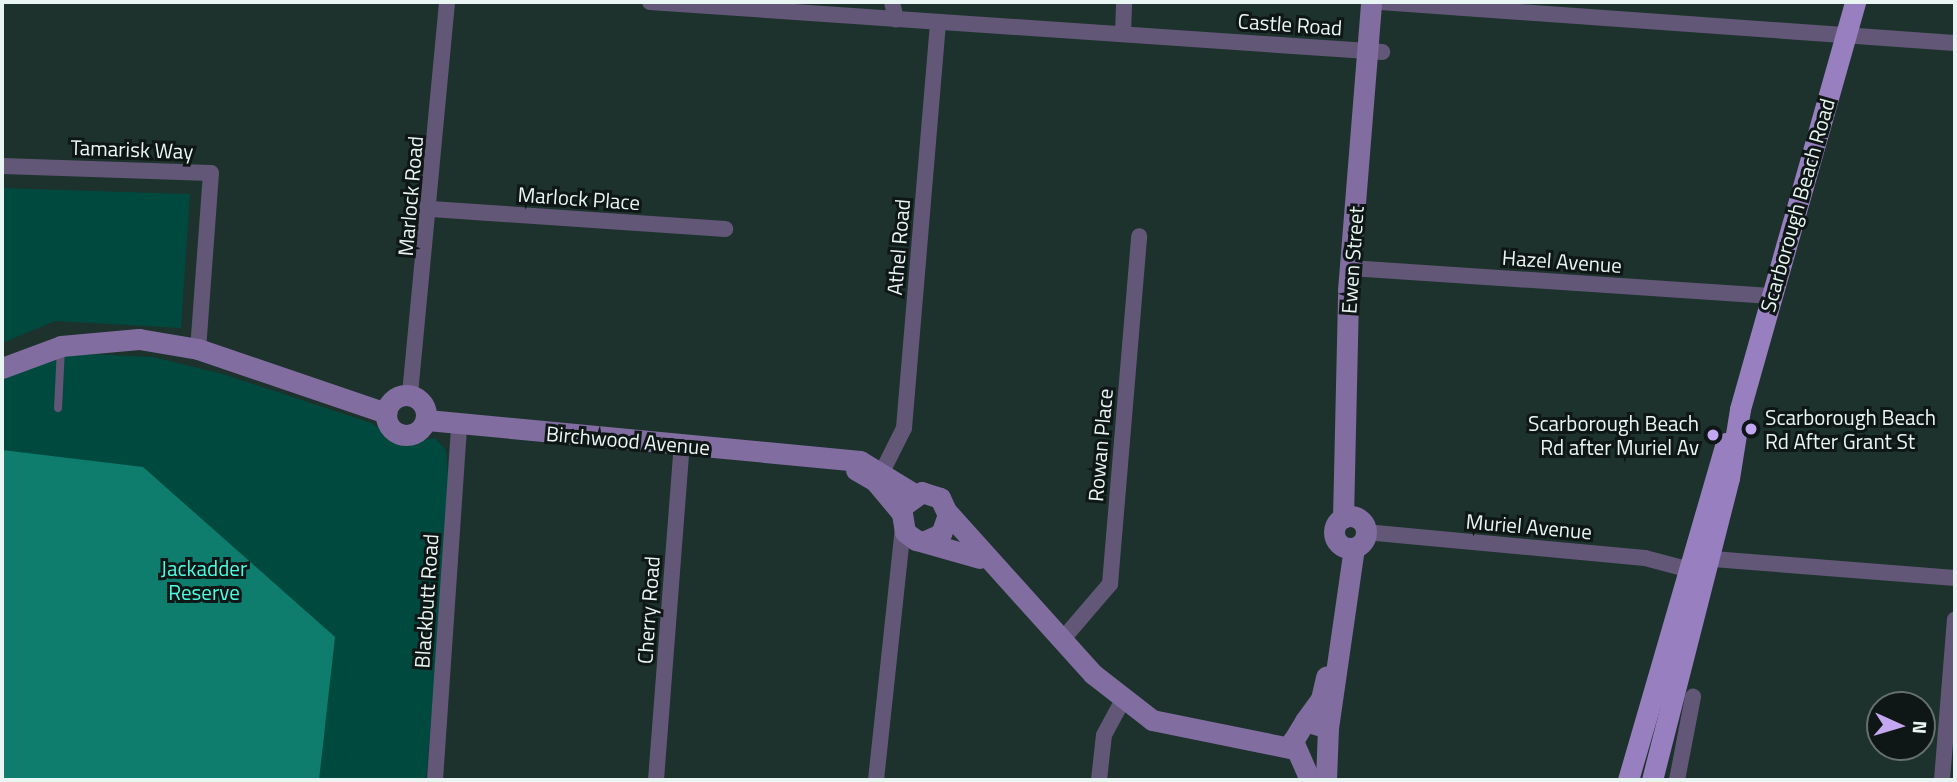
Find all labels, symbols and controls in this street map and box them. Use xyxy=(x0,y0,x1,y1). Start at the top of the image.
street label: Castle Road xyxy=(1237,8,1343,40)
street label: Scarborough Beach Road xyxy=(1754,95,1840,315)
street label: Tamarisk Way xyxy=(70,134,194,164)
street label: Marlock Road xyxy=(392,135,428,257)
street label: Marlock Place xyxy=(517,181,641,215)
street label: Athel Road xyxy=(881,198,915,296)
street label: Ewen Street xyxy=(1336,205,1368,315)
street label: Hazel Avenue xyxy=(1501,244,1623,278)
street label: Rowan Place xyxy=(1083,387,1117,503)
place label: Scarborough Beach Rd After Grant St xyxy=(1765,404,1936,454)
place label: Scarborough Beach Rd after Muriel Av xyxy=(1528,410,1699,460)
street label: Birchwood Avenue xyxy=(545,420,711,460)
marker: Scarborough Beach Rd After Grant St xyxy=(1743,421,1759,437)
marker: Scarborough Beach Rd after Muriel Av xyxy=(1705,427,1721,443)
street label: Muriel Avenue xyxy=(1465,508,1593,544)
street label: Blackbutt Road xyxy=(409,533,443,669)
park label: Jackadder Reserve xyxy=(161,555,247,605)
street label: Cherry Road xyxy=(632,555,664,665)
north arrow xyxy=(1866,691,1936,761)
text: N xyxy=(1906,720,1935,735)

